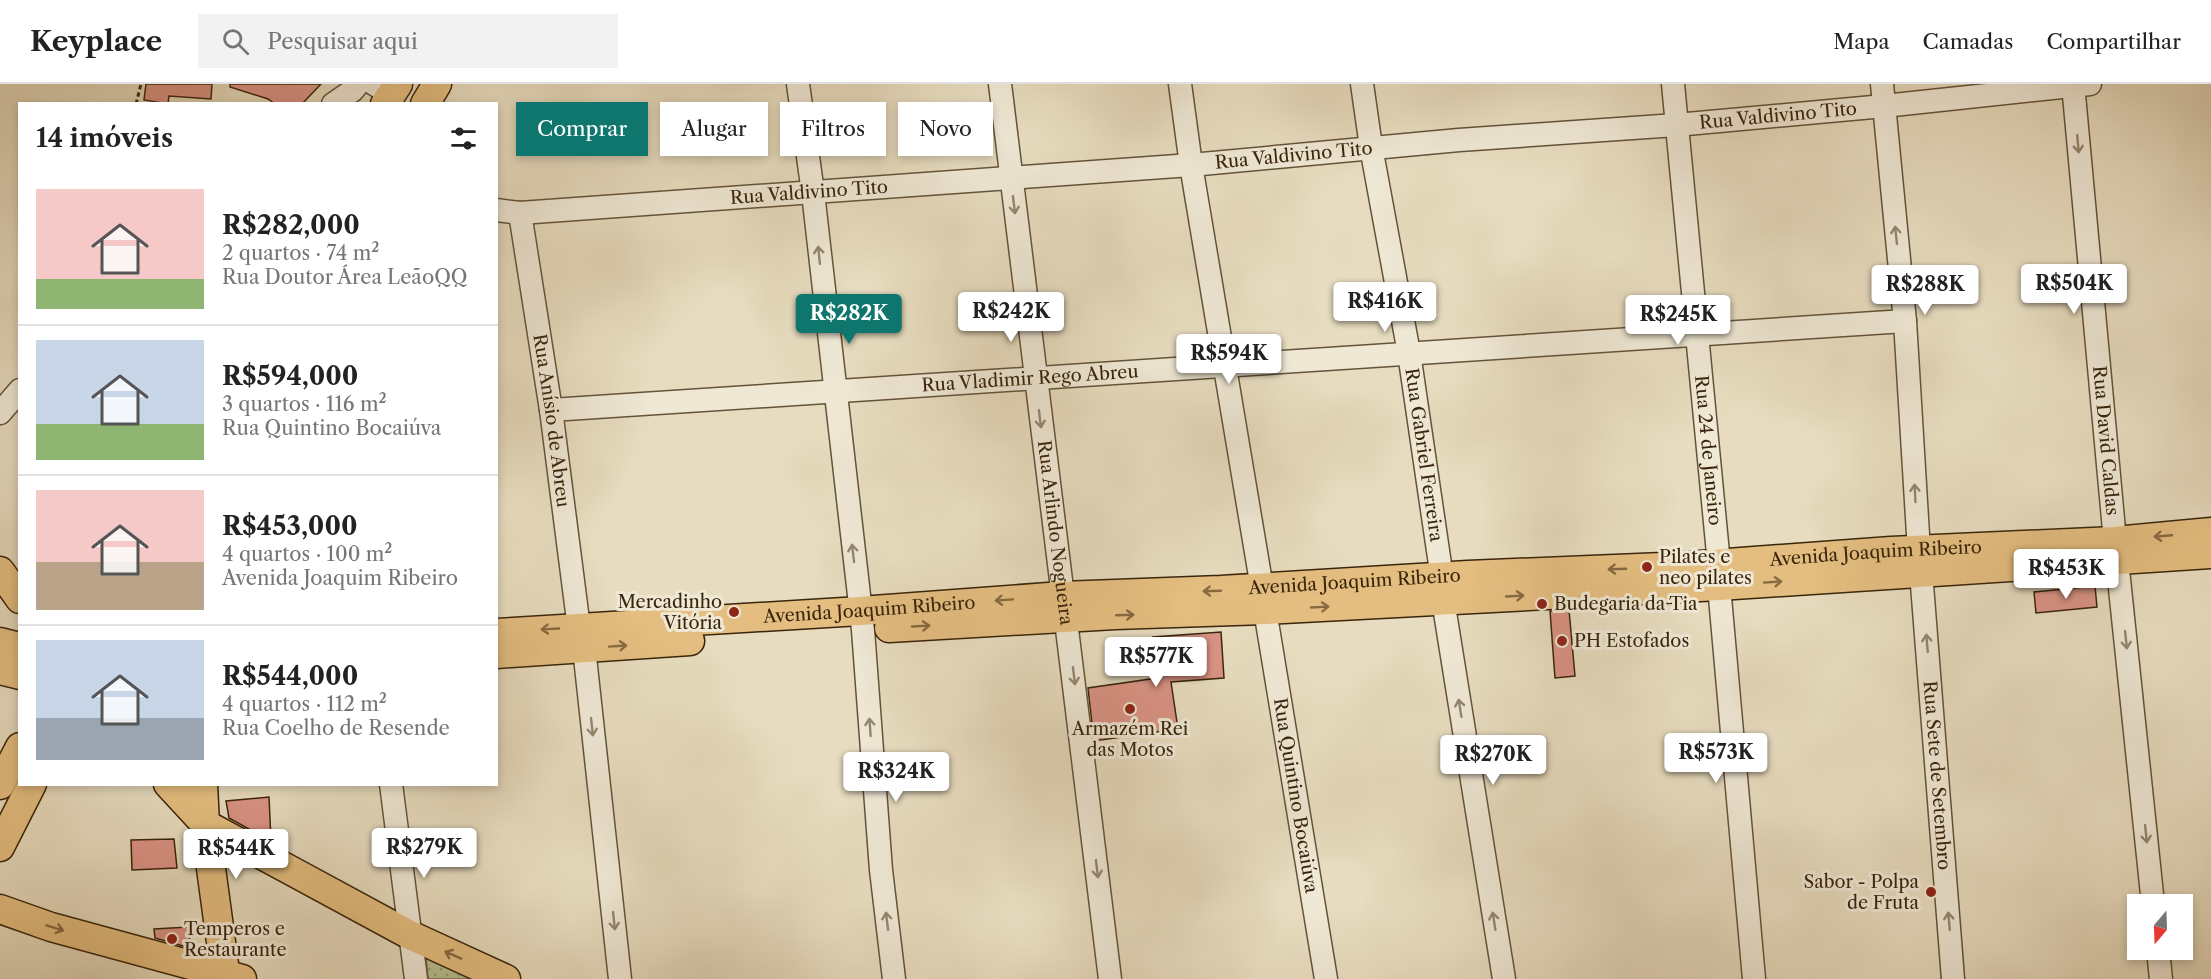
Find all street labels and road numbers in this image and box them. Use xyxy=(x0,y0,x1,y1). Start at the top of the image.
street label: Rua Valdivino Tito xyxy=(1698,98,1858,134)
street label: Rua Valdivino Tito xyxy=(1214,137,1373,174)
street label: Rua Valdivino Tito xyxy=(729,176,889,209)
street label: Rua Anísio de Abreu xyxy=(528,332,574,509)
street label: Rua Vladimir Rego Abreu xyxy=(921,360,1139,397)
street label: Rua David Caldas xyxy=(2088,365,2124,516)
street label: Rua Gabriel Ferreira xyxy=(1400,367,1448,544)
street label: Rua 24 de Janeiro xyxy=(1690,374,1726,526)
street label: Rua Arlindo Nogueira xyxy=(1033,439,1077,627)
street label: Avenida Joaquim Ribeiro xyxy=(1768,536,1982,571)
street label: Avenida Joaquim Ribeiro xyxy=(1247,564,1461,599)
street label: Avenida Joaquim Ribeiro xyxy=(762,591,976,628)
street label: Rua Sete de Setembro xyxy=(1919,680,1955,871)
street label: Rua Quintino Bocaiúva xyxy=(1269,696,1323,895)

